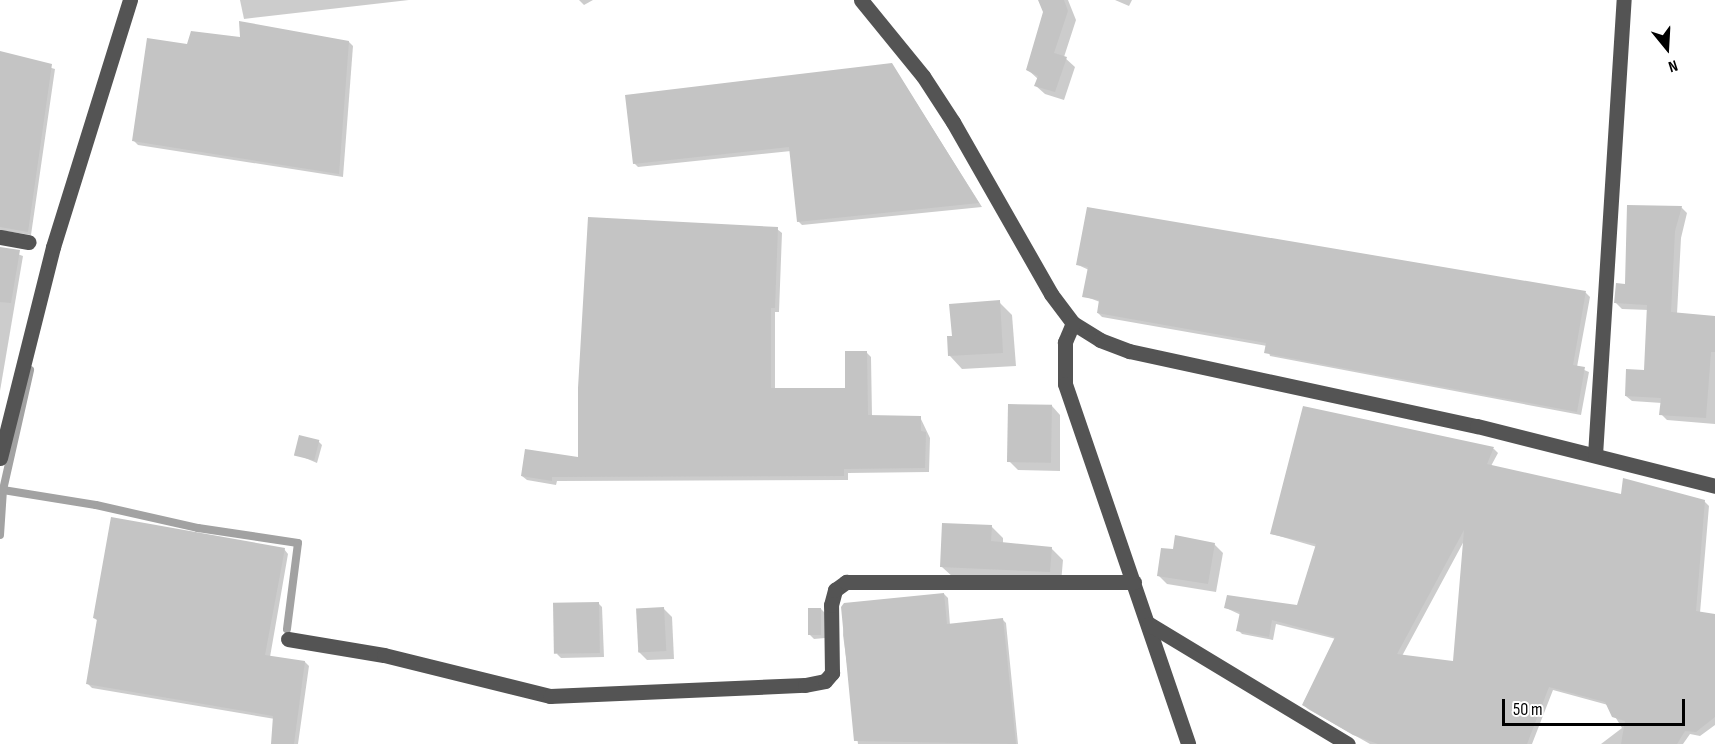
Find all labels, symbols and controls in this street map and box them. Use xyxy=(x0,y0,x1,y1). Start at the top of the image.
north arrow xyxy=(1637,18,1697,78)
text: N xyxy=(1666,55,1680,76)
scale bar xyxy=(1505,687,1688,725)
text: 50 m xyxy=(1513,699,1543,720)

